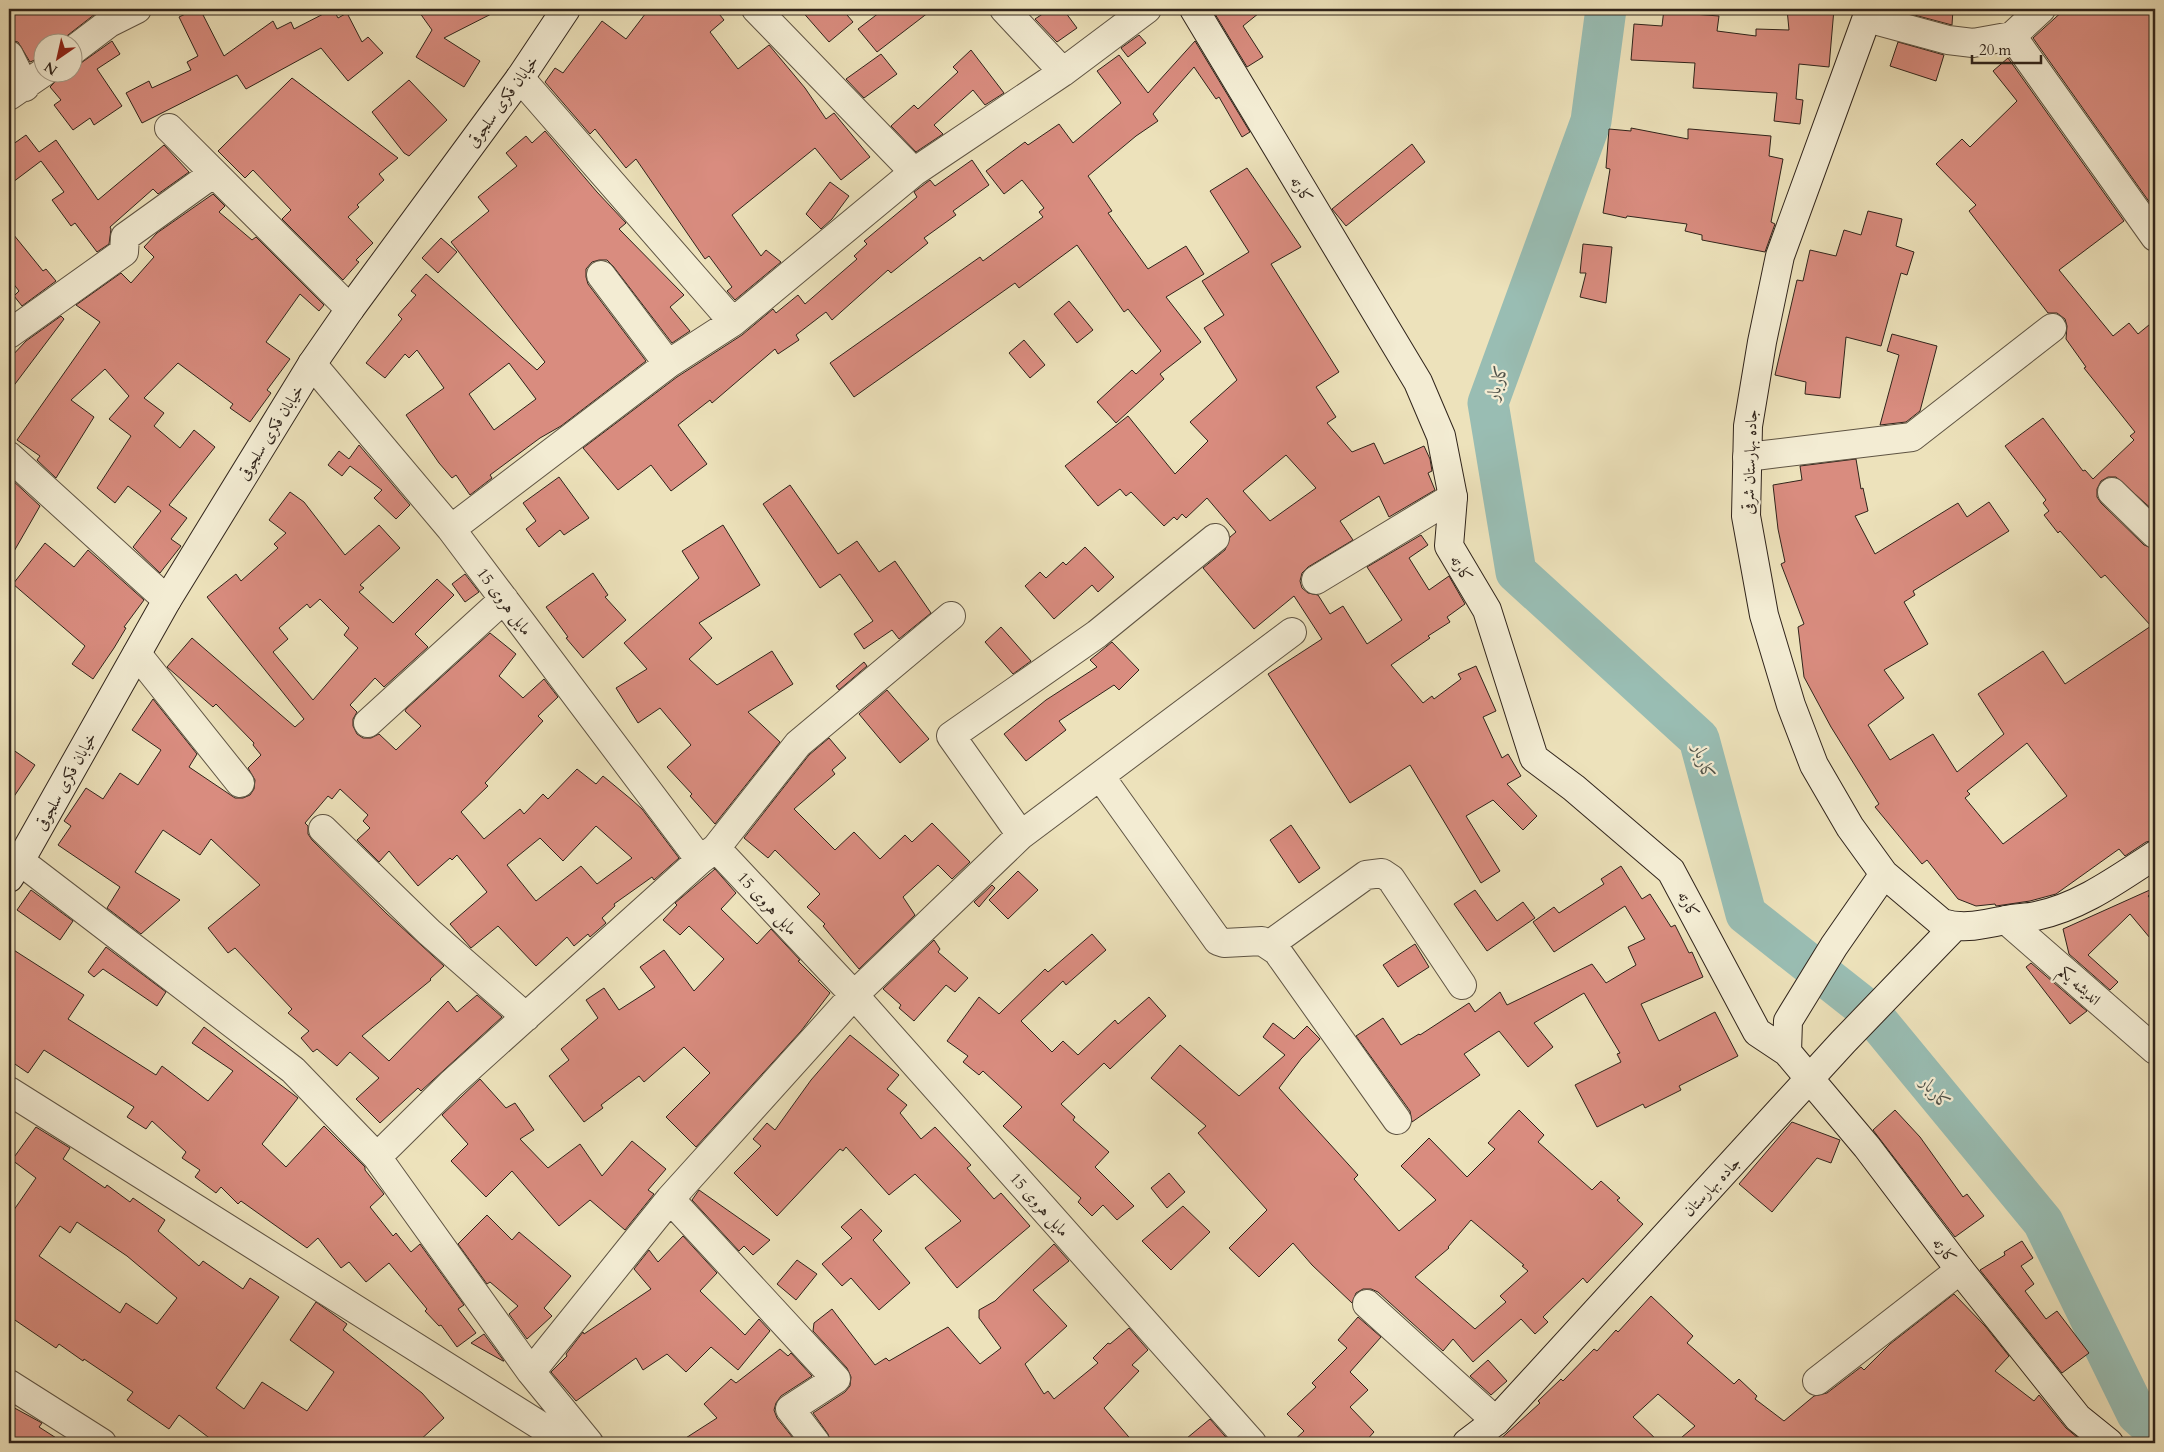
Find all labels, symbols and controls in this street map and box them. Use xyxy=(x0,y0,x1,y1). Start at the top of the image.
north arrow xyxy=(32,32,82,82)
scale bar xyxy=(1972,32,2040,64)
text: 20 m xyxy=(1979,40,2011,60)
street label: خیابان فکری سلجوقی xyxy=(462,51,544,152)
text: N xyxy=(41,57,61,80)
street label: کارته xyxy=(1285,172,1318,207)
water label: کاربار xyxy=(1480,361,1515,405)
street label: خیابان فکری سلجوقی xyxy=(233,381,309,485)
street label: جاده بهارستان شرقی xyxy=(1737,409,1763,515)
street label: کارته xyxy=(1445,551,1478,586)
street label: مایل هروی 15 xyxy=(471,563,537,640)
street label: خیابان فکری سلجوقی xyxy=(30,729,102,834)
water label: کاربار xyxy=(1686,740,1721,784)
street label: مایل هروی 15 xyxy=(732,867,802,940)
street label: کارته xyxy=(1672,887,1704,922)
street label: اندیشه یکم xyxy=(2051,961,2105,1014)
water label: کاربار xyxy=(1913,1070,1957,1116)
street label: جاده بهارستان xyxy=(1678,1152,1745,1222)
street label: مایل هروی 15 xyxy=(1004,1168,1074,1242)
street label: کارته xyxy=(1927,1233,1961,1268)

